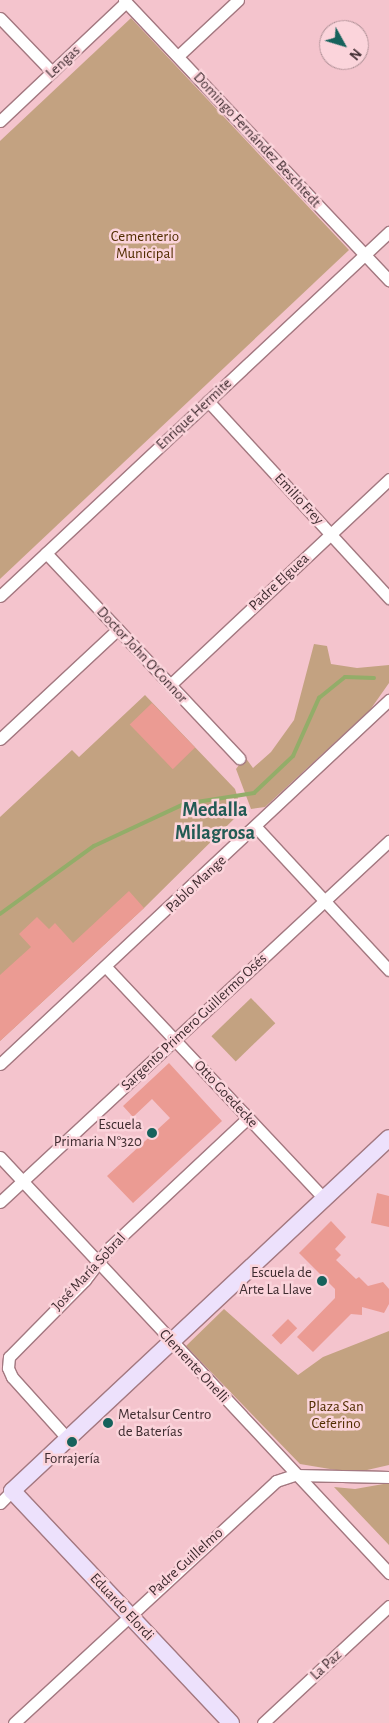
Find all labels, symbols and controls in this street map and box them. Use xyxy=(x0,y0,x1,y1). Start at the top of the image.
north arrow xyxy=(319,20,369,70)
street label: Lengas xyxy=(42,42,84,82)
text: N xyxy=(346,46,363,62)
street label: Domingo Fernández Beschtedt xyxy=(189,69,325,211)
park label: Cementerio Municipal xyxy=(111,227,179,262)
street label: Enrique Hermite xyxy=(153,374,235,454)
street label: Emilio Frey xyxy=(271,469,327,529)
street label: Padre Elguea xyxy=(245,549,313,615)
street label: Doctor John O'Connor xyxy=(93,603,191,707)
district label: Medalla Milagrosa xyxy=(175,798,255,845)
street label: Pablo Mange xyxy=(162,851,230,917)
street label: Sargento Primero Guillermo Osés xyxy=(117,950,271,1094)
street label: Otto Goedecke xyxy=(190,1057,262,1131)
place label: Escuela Primaria N°320 xyxy=(54,1115,142,1150)
marker: Escuela Primaria N°320 xyxy=(146,1127,158,1139)
street label: José María Sobral xyxy=(48,1229,130,1315)
place label: Escuela de Arte La Llave xyxy=(239,1263,312,1298)
marker: Escuela de Arte La Llave xyxy=(316,1275,328,1287)
street label: Clemente Onelli xyxy=(155,1325,233,1407)
park label: Plaza San Ceferino xyxy=(308,1397,364,1432)
place label: Metalsur Centro de Baterías xyxy=(118,1405,211,1440)
marker: Metalsur Centro de Baterías xyxy=(102,1417,114,1429)
marker: Forrajería xyxy=(66,1436,78,1448)
place label: Forrajería xyxy=(44,1450,100,1468)
street label: Padre Guillelmo xyxy=(145,1524,227,1600)
street label: Eduardo Elordi xyxy=(86,1569,158,1645)
street label: La Paz xyxy=(307,1646,345,1684)

